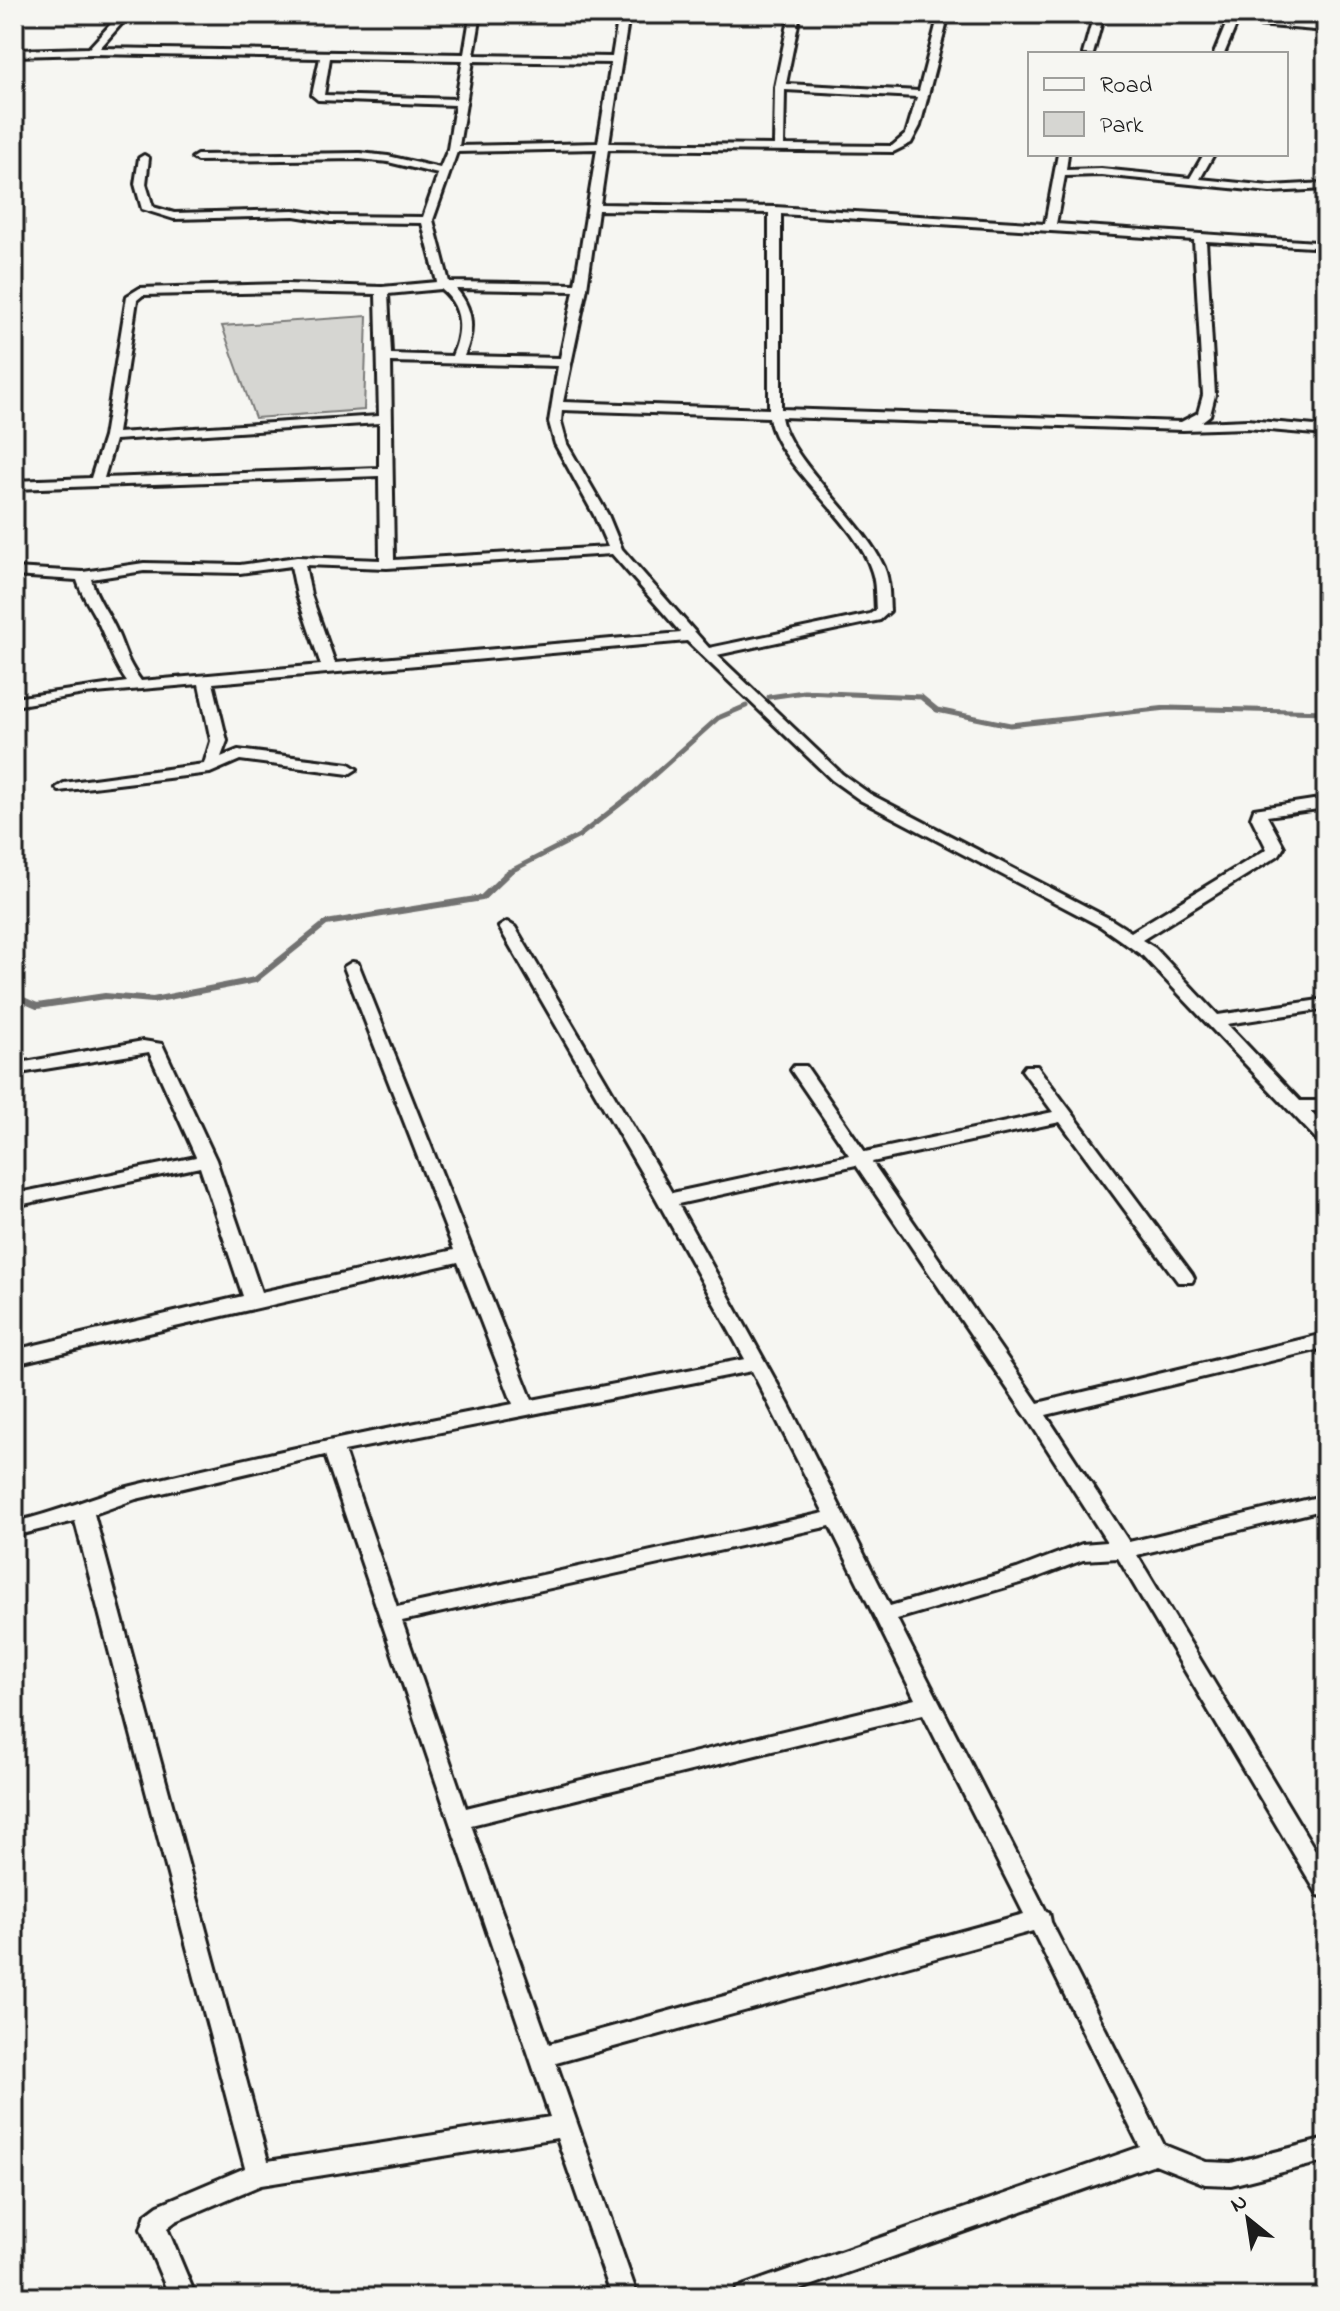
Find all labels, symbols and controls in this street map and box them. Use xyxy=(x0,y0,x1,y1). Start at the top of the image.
legend xyxy=(1028,52,1288,156)
text: Road xyxy=(1100,69,1153,104)
text: Park xyxy=(1100,109,1144,144)
north arrow xyxy=(1208,2179,1288,2259)
text: N xyxy=(1225,2187,1254,2222)

